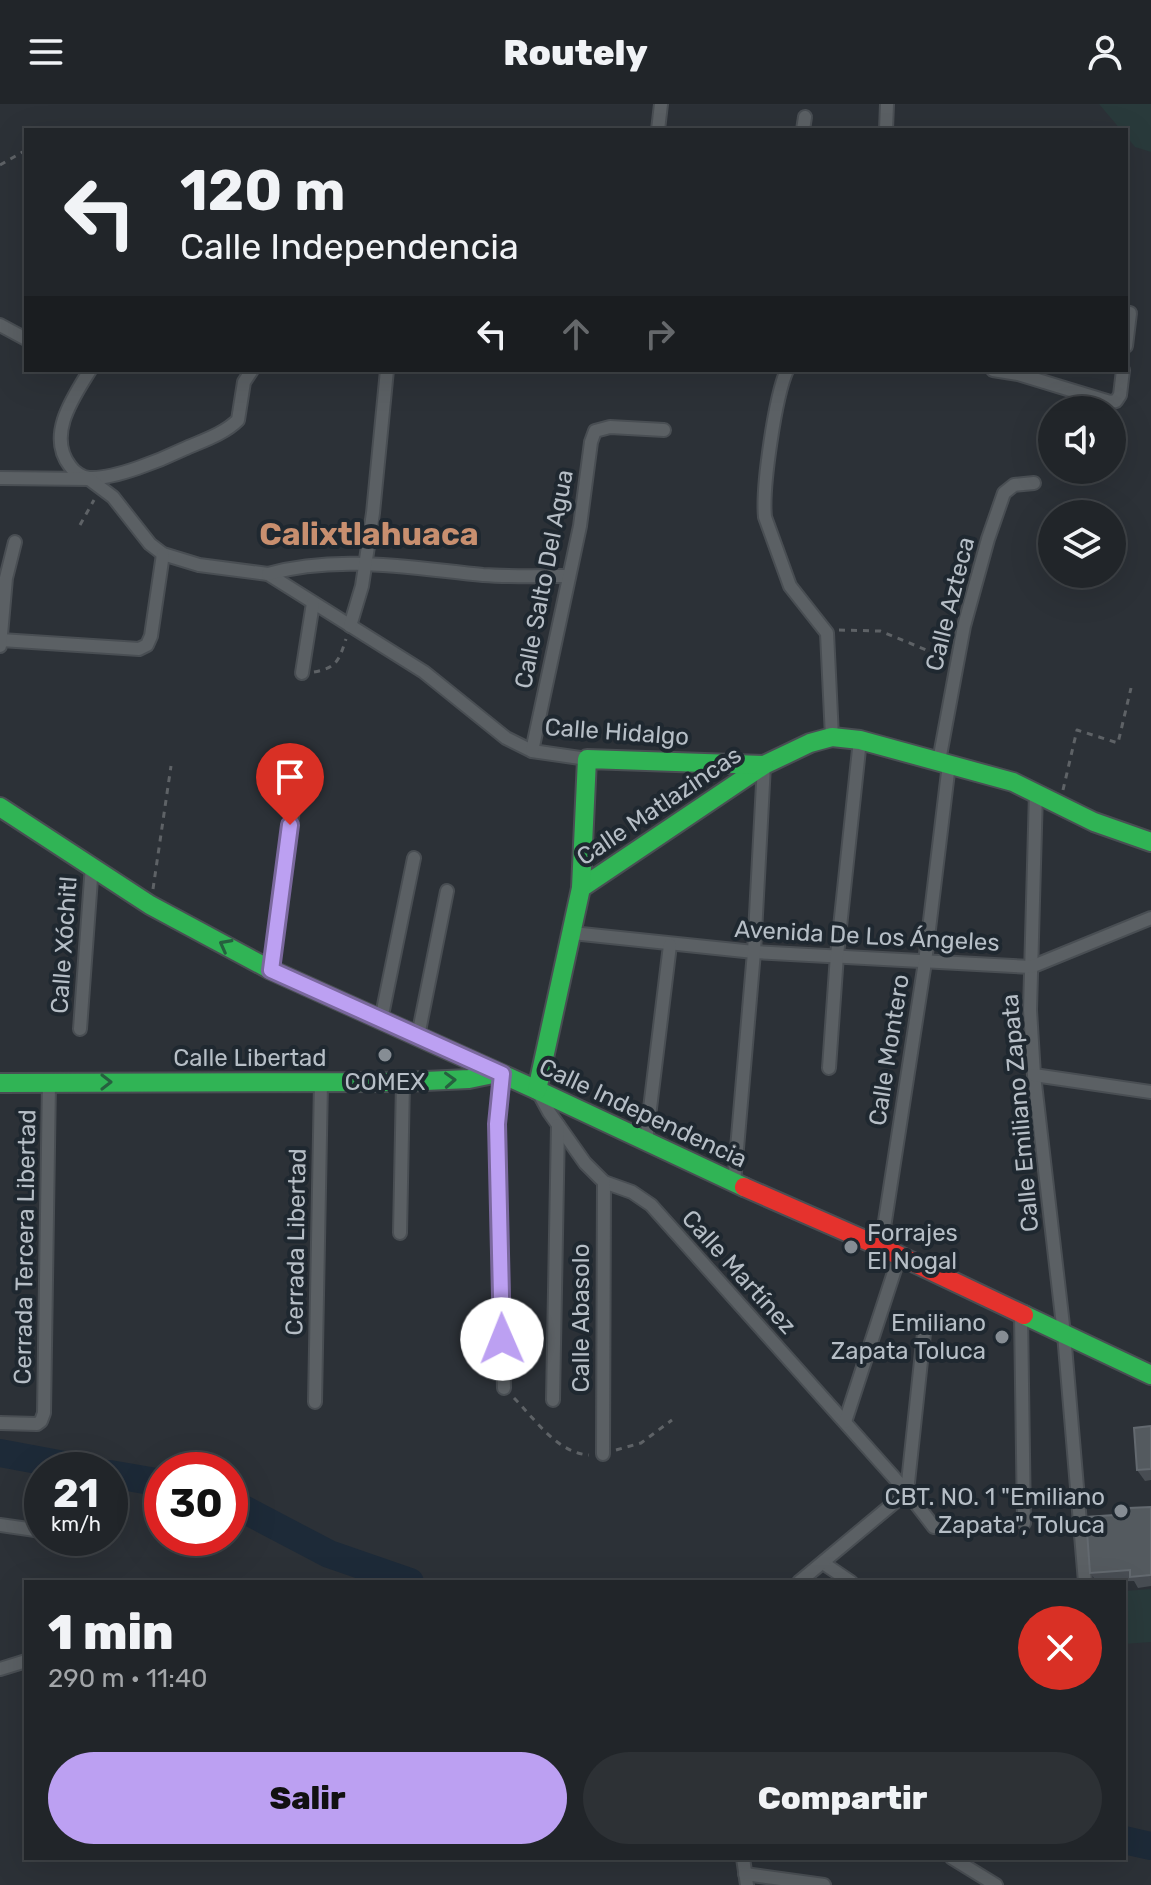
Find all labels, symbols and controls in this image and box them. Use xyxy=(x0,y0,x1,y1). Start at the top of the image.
icon: menu xyxy=(24,30,68,74)
icon: person xyxy=(1083,30,1127,74)
text: Routely xyxy=(503,31,648,74)
text: 120 m xyxy=(180,158,346,224)
icon: left xyxy=(48,160,152,264)
text: Calle Independencia xyxy=(180,225,519,268)
icon: left xyxy=(470,312,514,356)
icon: ahead xyxy=(554,312,598,356)
icon: right xyxy=(638,312,682,356)
map controls xyxy=(1038,396,1126,588)
button: sound xyxy=(1038,396,1126,484)
street label: Calle Salto Del Agua xyxy=(509,467,579,691)
button: layers xyxy=(1038,500,1126,588)
district label: Calixtlahuaca xyxy=(259,515,479,553)
street label: Calle Azteca xyxy=(920,534,980,674)
street label: Calle Hidalgo xyxy=(544,713,690,751)
street label: Calle Matlazincas xyxy=(572,741,746,871)
pin xyxy=(256,743,324,825)
icon: arrive xyxy=(268,755,312,799)
street label: Calle Xóchitl xyxy=(45,875,83,1015)
street label: Avenida De Los Ángeles xyxy=(734,915,1000,957)
one-way arrow xyxy=(218,939,233,954)
street label: Calle Montero xyxy=(863,972,915,1128)
street label: Calle Emiliano Zapata xyxy=(996,993,1044,1233)
street label: Calle Libertad xyxy=(173,1044,327,1072)
marker: COMEX xyxy=(376,1046,394,1064)
street label: Calle Independencia xyxy=(535,1053,751,1173)
place label: COMEX xyxy=(344,1068,426,1096)
one-way arrow xyxy=(444,1072,457,1089)
one-way arrow xyxy=(100,1073,113,1091)
street label: Cerrada Tercera Libertad xyxy=(9,1109,41,1385)
street label: Cerrada Libertad xyxy=(280,1148,312,1336)
street label: Calle Martínez xyxy=(676,1204,802,1340)
place label: Forrajes El Nogal xyxy=(867,1219,958,1275)
marker: Forrajes El Nogal xyxy=(842,1238,860,1256)
street label: Calle Abasolo xyxy=(567,1244,595,1392)
position arrow xyxy=(460,1297,544,1381)
place label: Emiliano Zapata Toluca xyxy=(831,1309,986,1365)
marker: Emiliano Zapata Toluca xyxy=(993,1328,1011,1346)
speed limit sign: 30 xyxy=(144,1452,248,1556)
text: 21 xyxy=(53,1470,99,1517)
place label: CBT. NO. 1 "Emiliano Zapata", Toluca xyxy=(884,1483,1105,1539)
marker: CBT. NO. 1 "Emiliano Zapata", Toluca xyxy=(1112,1502,1130,1520)
text: km/h xyxy=(51,1512,101,1536)
text: 1 min xyxy=(48,1604,174,1661)
button: close xyxy=(1018,1606,1102,1690)
text: 290 m · 11:40 xyxy=(48,1663,208,1694)
button: Salir xyxy=(48,1752,567,1844)
button: Compartir xyxy=(583,1752,1102,1844)

